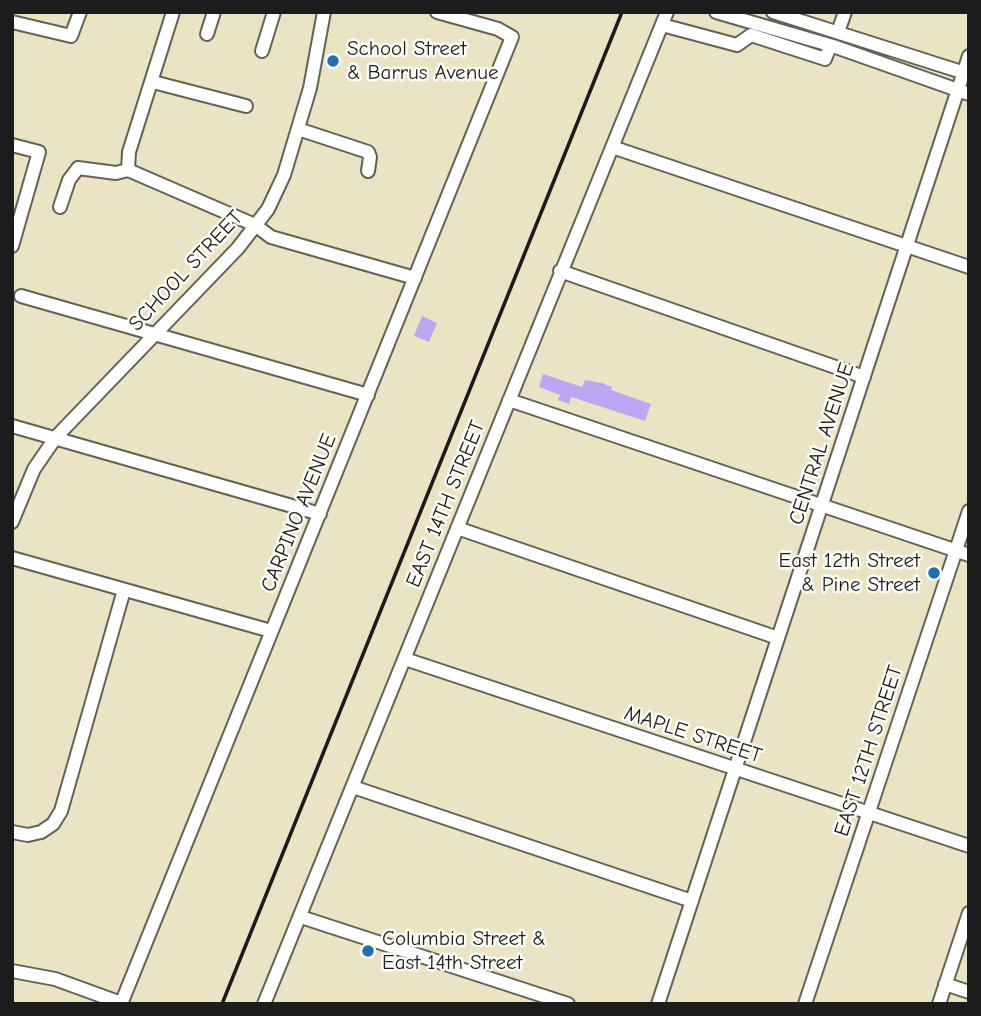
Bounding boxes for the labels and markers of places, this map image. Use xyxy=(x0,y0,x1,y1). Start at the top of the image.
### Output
place label: School Street & Barrus Avenue xyxy=(347,36,498,86)
marker: School Street & Barrus Avenue xyxy=(325,53,341,69)
place label: East 12th Street & Pine Street xyxy=(779,548,920,598)
marker: East 12th Street & Pine Street xyxy=(926,565,942,581)
place label: Columbia Street & East 14th Street xyxy=(382,926,546,976)
marker: Columbia Street & East 14th Street xyxy=(360,943,376,959)

